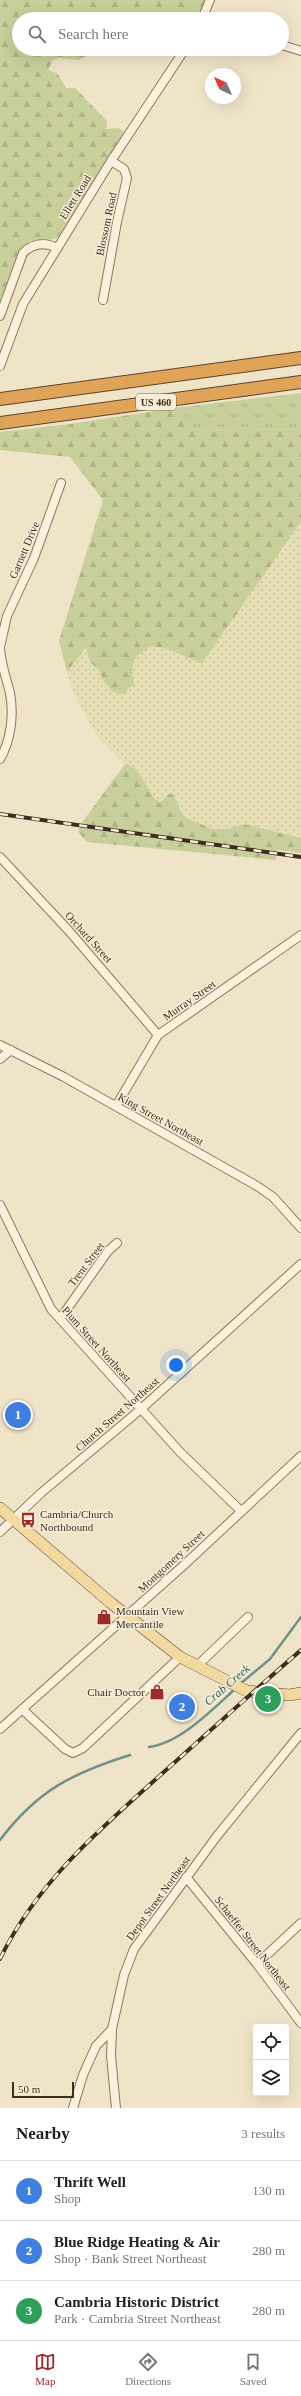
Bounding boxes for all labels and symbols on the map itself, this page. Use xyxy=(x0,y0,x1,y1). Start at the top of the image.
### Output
north arrow xyxy=(205,68,241,104)
street label: Ellett Road xyxy=(57,172,94,221)
street label: Blossom Road xyxy=(93,191,119,257)
road number: US 460 xyxy=(136,394,176,410)
street label: Garnett Drive xyxy=(7,520,41,580)
street label: Orchard Street xyxy=(63,909,115,965)
street label: Murray Street xyxy=(160,977,218,1023)
street label: King Street Northeast xyxy=(116,1090,206,1148)
street label: Trent Street xyxy=(66,1240,106,1288)
street label: Plum Street Northeast xyxy=(60,1304,134,1384)
your location xyxy=(166,1355,186,1375)
street label: Church Street Northeast xyxy=(73,1375,161,1453)
pin: 1 xyxy=(5,1400,31,1430)
place label: Cambria/Church Northbound xyxy=(40,1508,114,1533)
bus stop icon: Cambria/Church Northbound xyxy=(19,1511,37,1529)
street label: Montgomery Street xyxy=(136,1527,206,1595)
place label: Mountain View Mercantile xyxy=(116,1605,185,1630)
shop icon: Mountain View Mercantile xyxy=(95,1608,113,1626)
water label: Crab Creek xyxy=(201,1661,253,1709)
shop icon: Chair Doctor xyxy=(148,1683,166,1701)
pin: 3 xyxy=(255,1684,281,1714)
place label: Chair Doctor xyxy=(87,1686,145,1698)
pin: 2 xyxy=(169,1692,195,1722)
street label: Depot Street Northeast xyxy=(124,1854,192,1942)
street label: Schaeffer Street Northeast xyxy=(213,1894,293,1992)
scale bar xyxy=(12,2080,74,2099)

